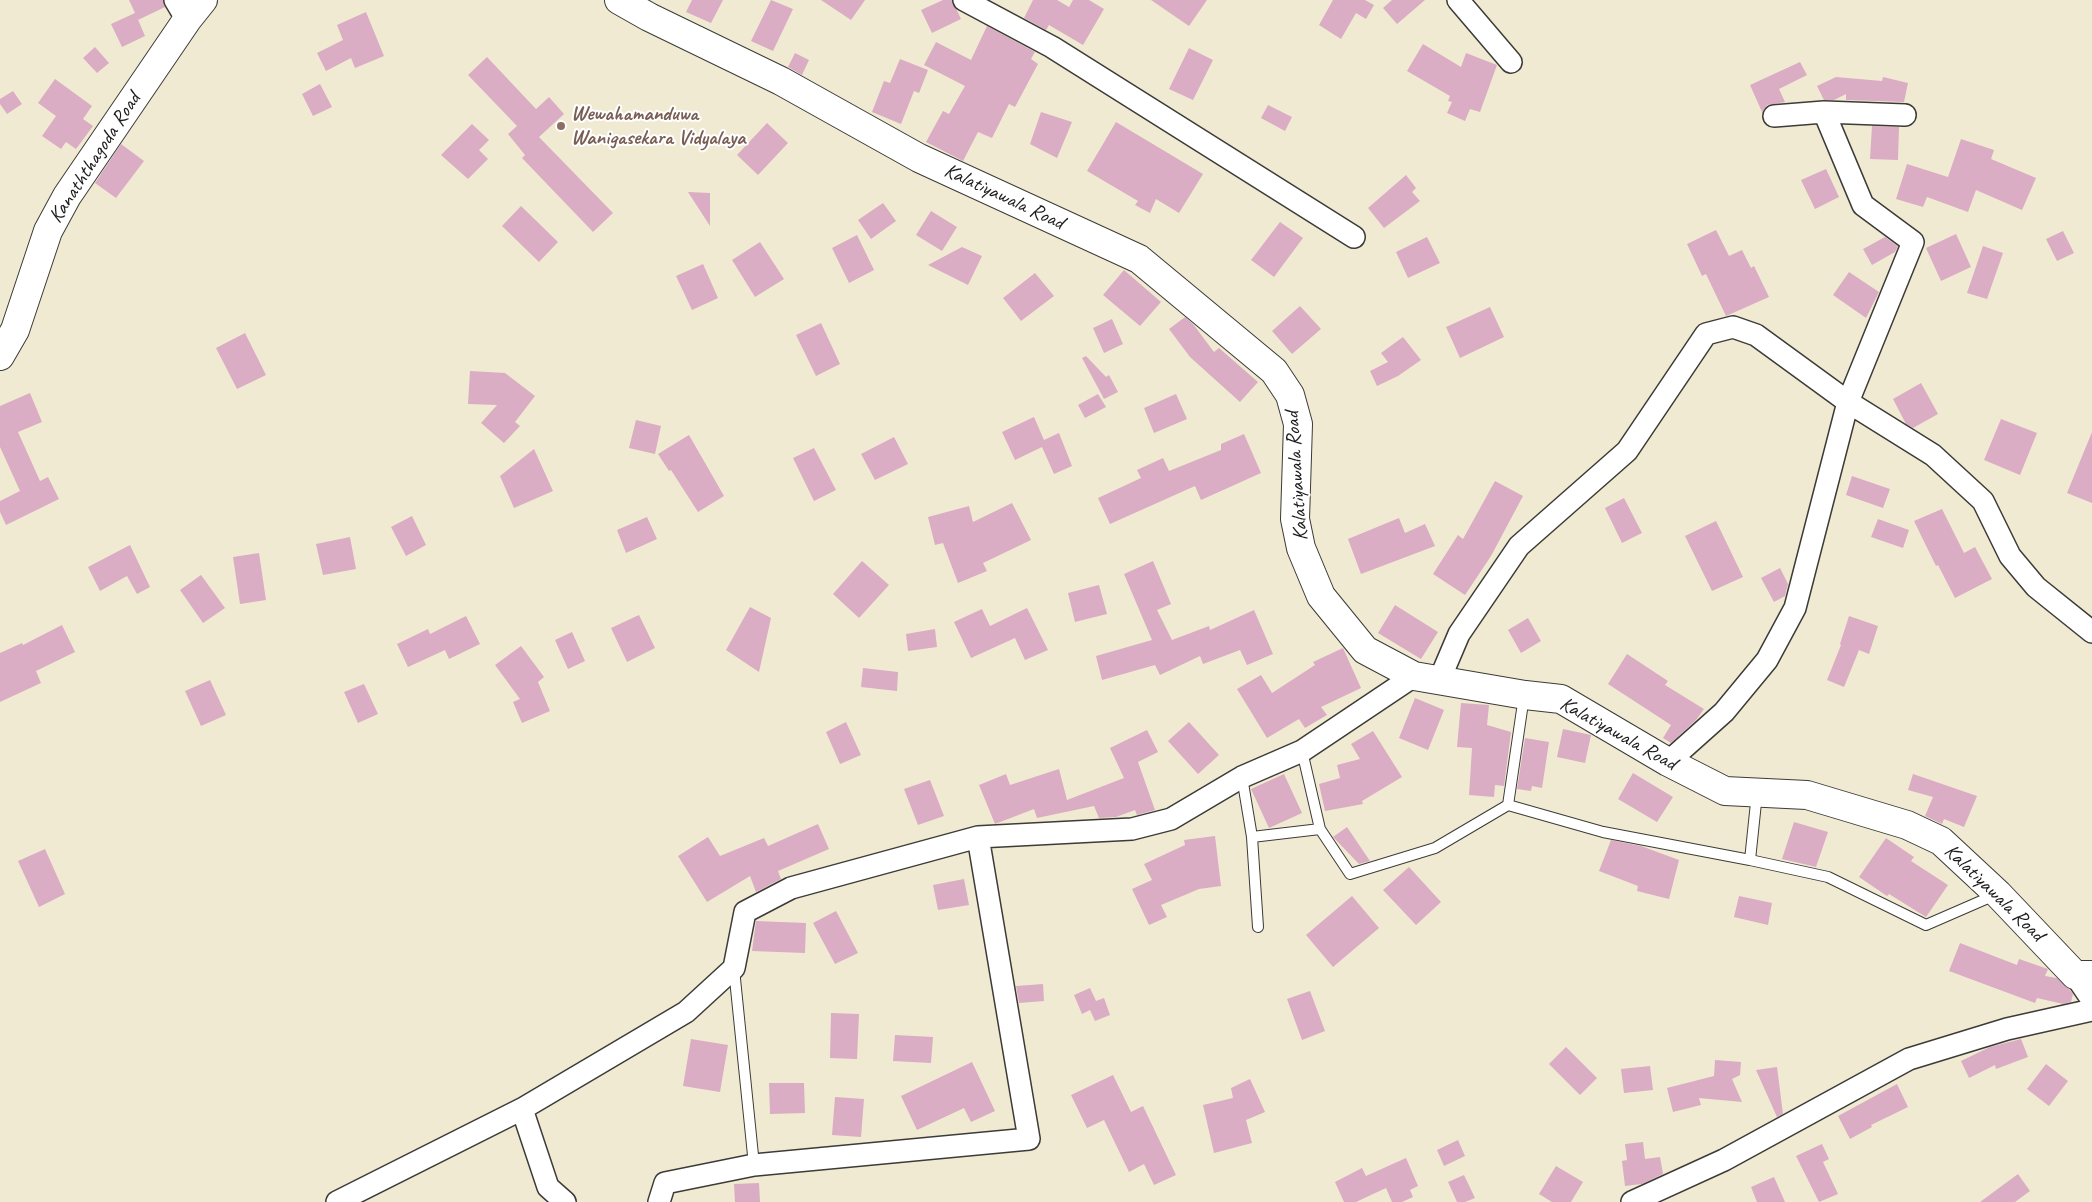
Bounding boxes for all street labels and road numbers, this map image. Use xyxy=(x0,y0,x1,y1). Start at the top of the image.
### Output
street label: Kanaththagoda Road xyxy=(44,88,146,228)
street label: Kalatiyawala Road xyxy=(940,158,1068,236)
street label: Kalatiyawala Road xyxy=(1280,411,1314,541)
street label: Kalatiyawala Road xyxy=(1555,692,1681,776)
street label: Kalatiyawala Road xyxy=(1939,839,2049,947)

